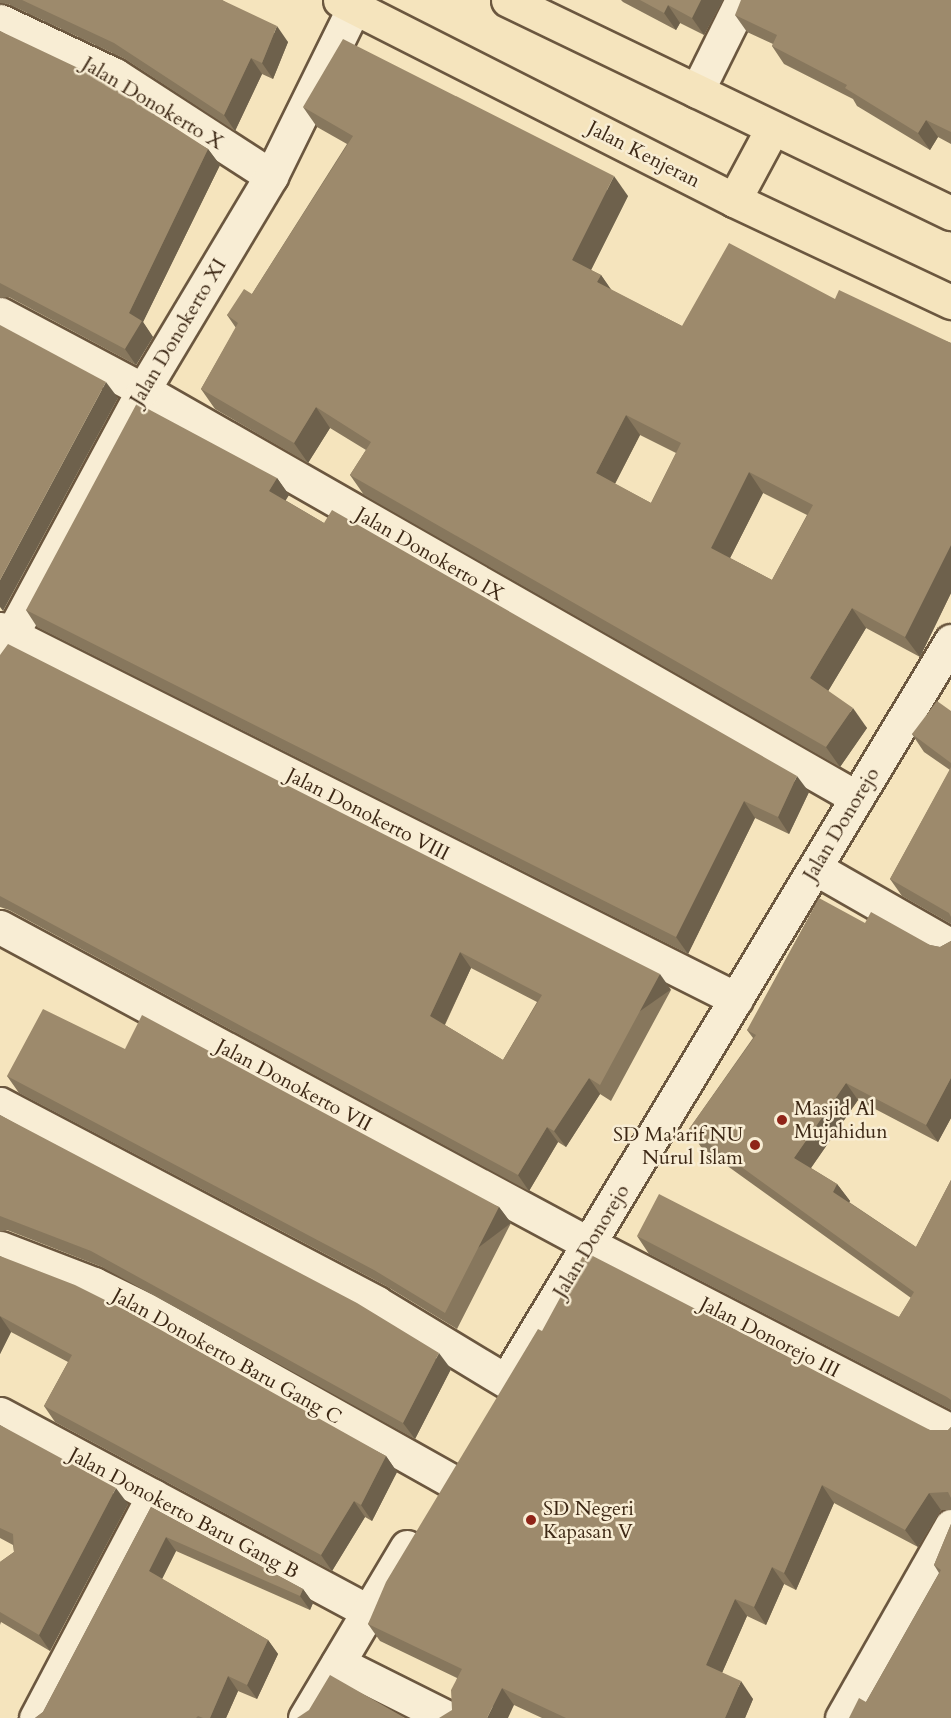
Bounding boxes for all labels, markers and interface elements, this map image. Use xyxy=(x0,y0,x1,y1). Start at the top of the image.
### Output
street label: Jalan Donokerto X xyxy=(78,51,228,155)
street label: Jalan Kenjeran xyxy=(584,115,704,193)
street label: Jalan Donokerto XI xyxy=(125,254,231,410)
street label: Jalan Donokerto IX xyxy=(352,502,508,606)
street label: Jalan Donokerto VIII xyxy=(282,762,454,866)
street label: Jalan Donorejo xyxy=(798,763,884,885)
street label: Jalan Donokerto VII xyxy=(212,1034,376,1136)
place label: Masjid Al Mujahidun xyxy=(794,1096,888,1143)
marker: Masjid Al Mujahidun xyxy=(775,1113,789,1127)
place label: SD Ma'arif NU Nurul Islam xyxy=(613,1122,743,1169)
marker: SD Ma'arif NU Nurul Islam xyxy=(748,1138,762,1152)
street label: Jalan Donorejo xyxy=(548,1180,634,1302)
street label: Jalan Donokerto Baru Gang C xyxy=(108,1283,346,1429)
street label: Jalan Donorejo III xyxy=(696,1291,844,1383)
street label: Jalan Donokerto Baru Gang B xyxy=(65,1442,303,1584)
place label: SD Negeri Kapasan V xyxy=(543,1496,634,1543)
marker: SD Negeri Kapasan V xyxy=(524,1513,538,1527)

